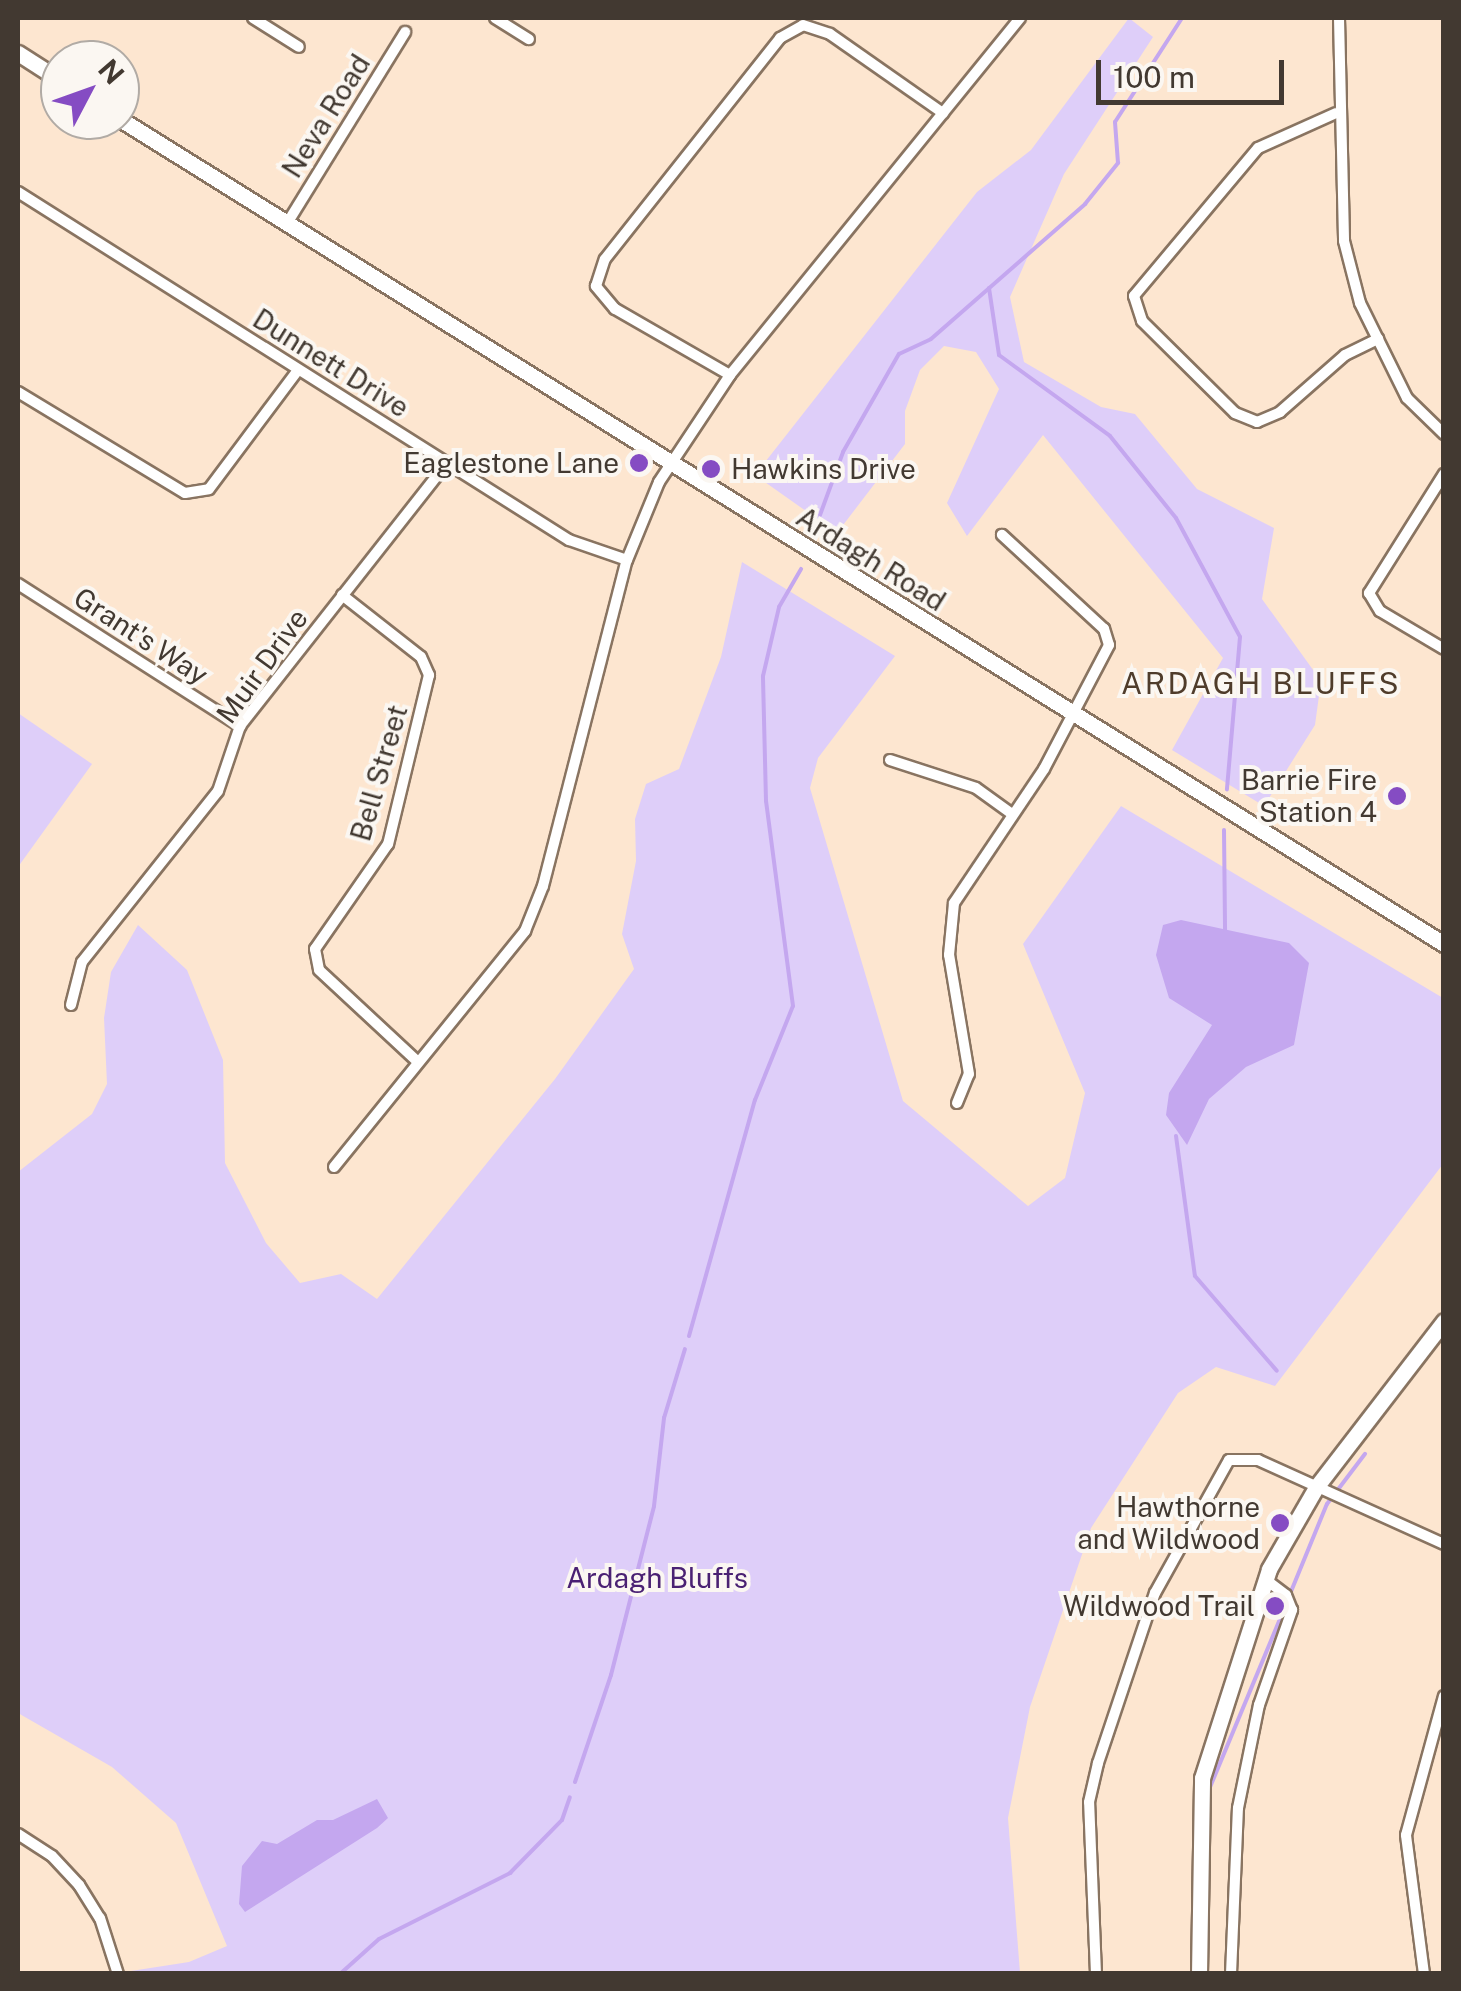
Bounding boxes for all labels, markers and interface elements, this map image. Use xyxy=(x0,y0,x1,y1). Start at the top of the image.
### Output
north arrow xyxy=(40,40,140,140)
scale bar xyxy=(1101,40,1288,102)
street label: Neva Road xyxy=(275,48,377,184)
text: N xyxy=(92,52,131,90)
text: 100 m xyxy=(1113,59,1195,95)
street label: Dunnett Drive xyxy=(247,302,415,424)
place label: Eaglestone Lane xyxy=(403,446,619,480)
marker: Eaglestone Lane xyxy=(628,452,650,474)
place label: Hawkins Drive xyxy=(731,452,916,486)
marker: Hawkins Drive xyxy=(700,458,722,480)
street label: Ardagh Road xyxy=(790,500,952,618)
street label: Grant's Way xyxy=(67,580,215,692)
street label: Muir Drive xyxy=(209,602,315,730)
district label: ARDAGH BLUFFS xyxy=(1121,665,1401,701)
street label: Bell Street xyxy=(344,701,414,845)
place label: Barrie Fire Station 4 xyxy=(1241,763,1377,829)
marker: Barrie Fire Station 4 xyxy=(1386,785,1408,807)
place label: Hawthorne and Wildwood xyxy=(1077,1490,1260,1556)
marker: Hawthorne and Wildwood xyxy=(1269,1512,1291,1534)
park label: Ardagh Bluffs xyxy=(566,1561,748,1595)
place label: Wildwood Trail xyxy=(1063,1589,1255,1623)
marker: Wildwood Trail xyxy=(1264,1595,1286,1617)

